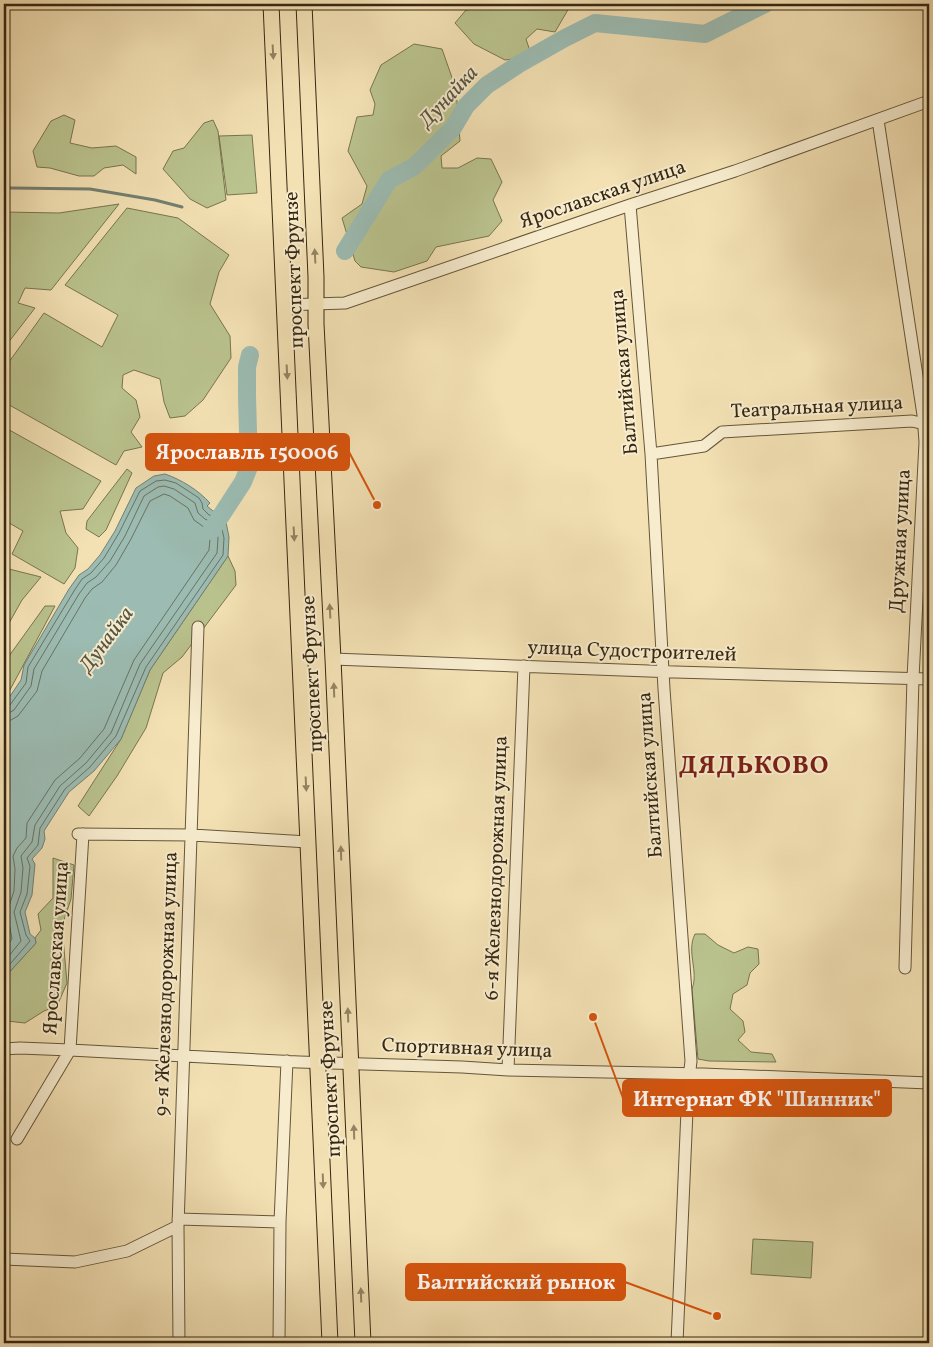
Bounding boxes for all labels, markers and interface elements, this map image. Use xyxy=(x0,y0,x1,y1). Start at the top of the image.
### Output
one-way arrow xyxy=(269,45,277,61)
water label: Дунайка xyxy=(411,59,485,136)
street label: Ярославская улица xyxy=(516,153,690,237)
street label: проспект Фрунзе xyxy=(278,191,312,349)
one-way arrow xyxy=(311,248,319,264)
street label: Балтийская улица xyxy=(604,288,646,456)
one-way arrow xyxy=(283,364,291,380)
street label: Театральная улица xyxy=(730,390,904,426)
callout: Ярославль 150006 xyxy=(146,434,349,470)
text: Ярославль 150006 xyxy=(156,439,338,468)
street label: Дружная улица xyxy=(883,468,919,614)
one-way arrow xyxy=(291,527,299,543)
street label: проспект Фрунзе xyxy=(295,595,331,753)
water label: Дунайка xyxy=(72,601,141,680)
one-way arrow xyxy=(326,602,334,618)
street label: улица Судостроителей xyxy=(527,634,737,670)
one-way arrow xyxy=(330,682,338,698)
street label: Балтийская улица xyxy=(631,691,671,859)
street label: 6-я Железнодорожная улица xyxy=(478,735,516,1001)
district label: ДЯДЬКОВО xyxy=(679,749,829,784)
one-way arrow xyxy=(302,776,310,792)
one-way arrow xyxy=(337,844,345,860)
street label: 9-я Железнодорожная улица xyxy=(148,851,186,1117)
street label: Ярославская улица xyxy=(37,860,77,1036)
street label: проспект Фрунзе xyxy=(313,1000,349,1158)
one-way arrow xyxy=(344,1007,352,1023)
street label: Спортивная улица xyxy=(381,1032,553,1066)
callout: Интернат ФК "Шинник" xyxy=(623,1080,891,1116)
text: Интернат ФК "Шинник" xyxy=(633,1086,881,1115)
one-way arrow xyxy=(350,1124,358,1140)
one-way arrow xyxy=(320,1173,328,1189)
callout: Балтийский рынок xyxy=(406,1264,625,1300)
text: Балтийский рынок xyxy=(417,1269,616,1298)
one-way arrow xyxy=(356,1286,364,1302)

